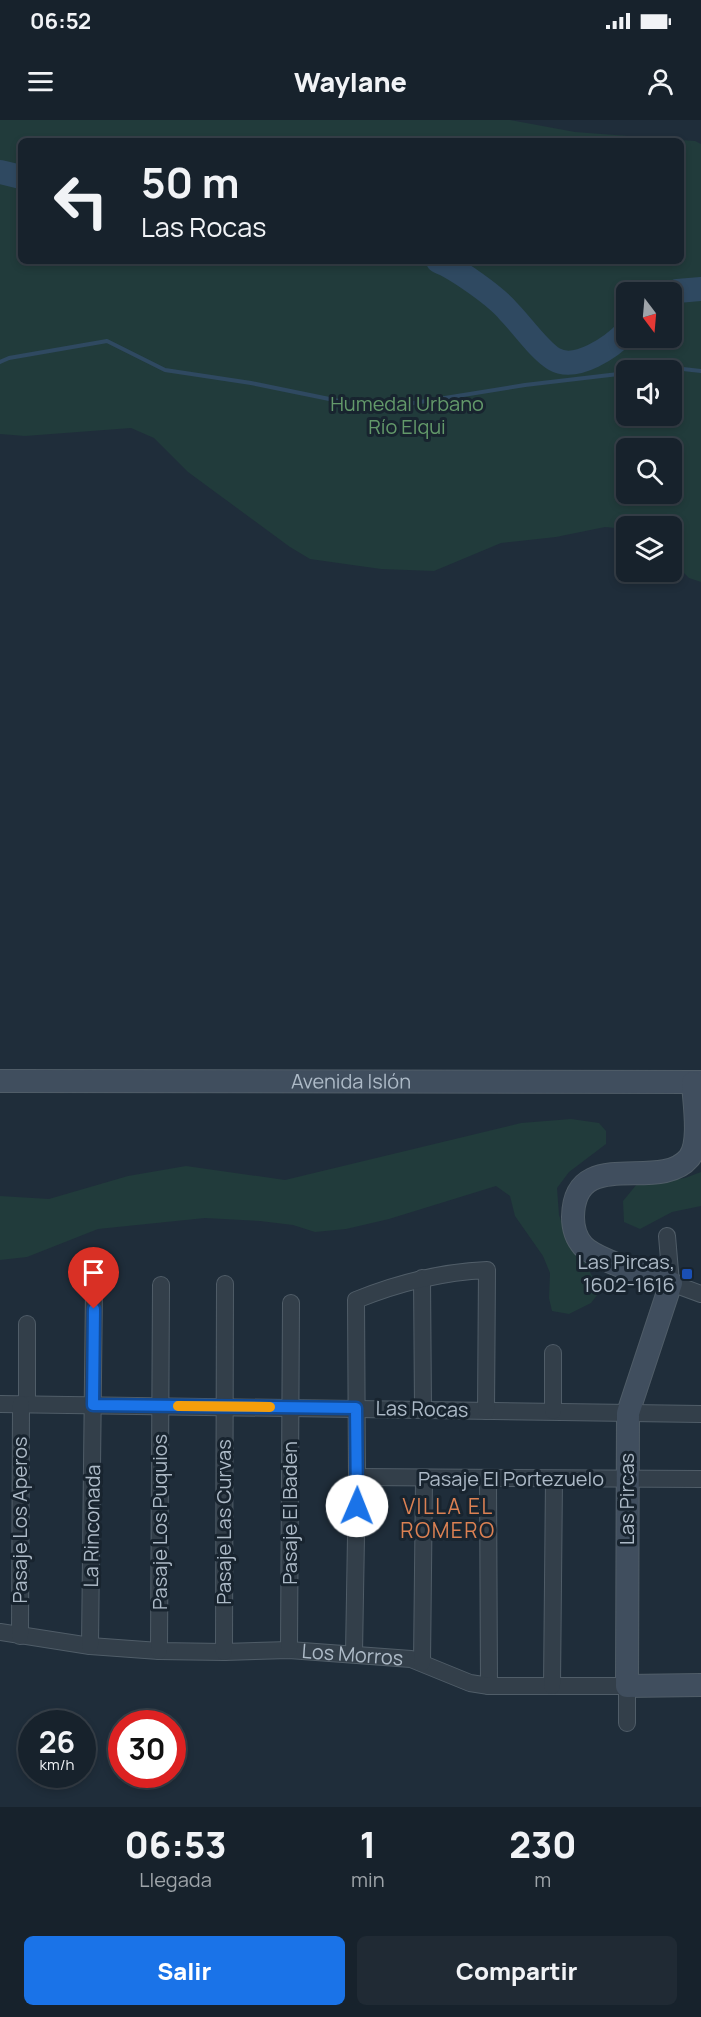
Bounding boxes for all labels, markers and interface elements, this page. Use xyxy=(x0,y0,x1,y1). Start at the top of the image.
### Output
text: 06:52 xyxy=(30,6,91,36)
text: Waylane xyxy=(294,63,407,100)
icon: menu xyxy=(24,65,57,98)
icon: person xyxy=(644,65,677,98)
text: 50 m xyxy=(141,153,239,211)
icon: left xyxy=(42,162,120,240)
text: Las Rocas xyxy=(141,208,266,245)
north arrow xyxy=(616,282,682,348)
map controls xyxy=(616,282,682,582)
button: sound xyxy=(616,360,682,426)
park label: Humedal Urbano Río Elqui xyxy=(330,390,484,440)
button: search xyxy=(616,438,682,504)
button: layers xyxy=(616,516,682,582)
street label: Avenida Islón xyxy=(291,1067,411,1095)
pin xyxy=(68,1247,119,1309)
place label: Las Pircas, 1602-1616 xyxy=(577,1248,675,1298)
icon: arrive xyxy=(77,1256,110,1289)
marker: Las Pircas, 1602-1616 xyxy=(680,1267,694,1281)
street label: Las Rocas xyxy=(375,1394,469,1423)
street label: Pasaje Los Puquios xyxy=(146,1434,173,1610)
street label: Pasaje Los Aperos xyxy=(6,1437,33,1603)
street label: Pasaje Las Curvas xyxy=(210,1439,237,1605)
street label: Pasaje El Baden xyxy=(276,1441,303,1585)
street label: Las Pircas xyxy=(613,1453,640,1545)
street label: La Rinconada xyxy=(77,1464,106,1588)
street label: Pasaje El Portezuelo xyxy=(418,1465,604,1492)
position arrow xyxy=(325,1474,389,1538)
district label: VILLA EL ROMERO xyxy=(400,1492,496,1544)
street label: Los Morros xyxy=(301,1637,404,1671)
speed limit sign: 30 xyxy=(108,1710,186,1788)
text: 26 xyxy=(39,1721,75,1762)
text: km/h xyxy=(40,1754,74,1775)
text: 06:53 xyxy=(125,1820,227,1869)
text: 1 xyxy=(360,1820,376,1869)
text: 230 xyxy=(509,1820,576,1869)
text: Llegada xyxy=(139,1866,212,1893)
text: min xyxy=(351,1866,385,1893)
text: m xyxy=(534,1866,551,1893)
button: Salir xyxy=(24,1936,345,2005)
button: Compartir xyxy=(357,1936,677,2005)

